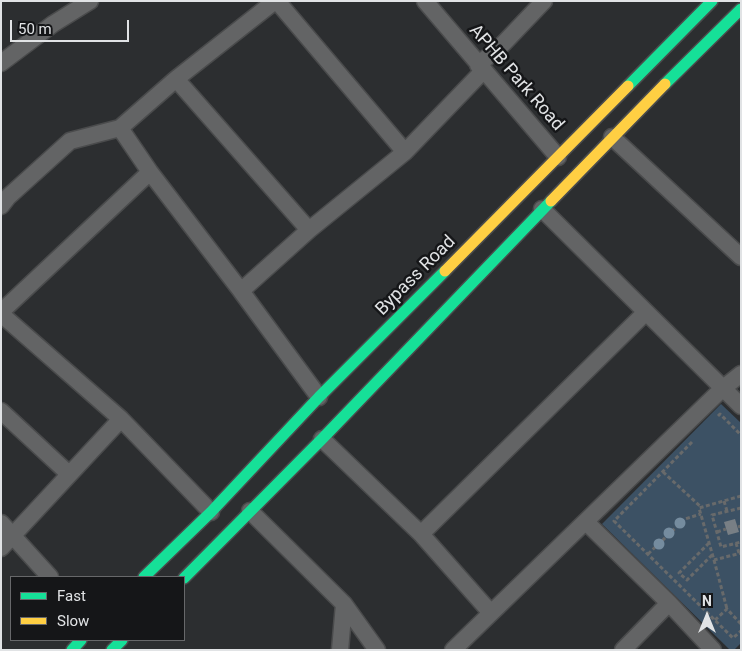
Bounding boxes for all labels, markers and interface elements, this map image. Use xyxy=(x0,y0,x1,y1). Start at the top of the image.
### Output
scale bar xyxy=(12,10,131,42)
text: 50 m xyxy=(18,20,52,38)
street label: APHB Park Road xyxy=(464,20,568,136)
street label: Bypass Road xyxy=(372,232,460,320)
legend xyxy=(10,576,185,641)
text: Fast xyxy=(57,587,86,605)
north arrow xyxy=(682,591,732,641)
text: N xyxy=(702,593,712,609)
text: Slow xyxy=(57,612,89,630)

